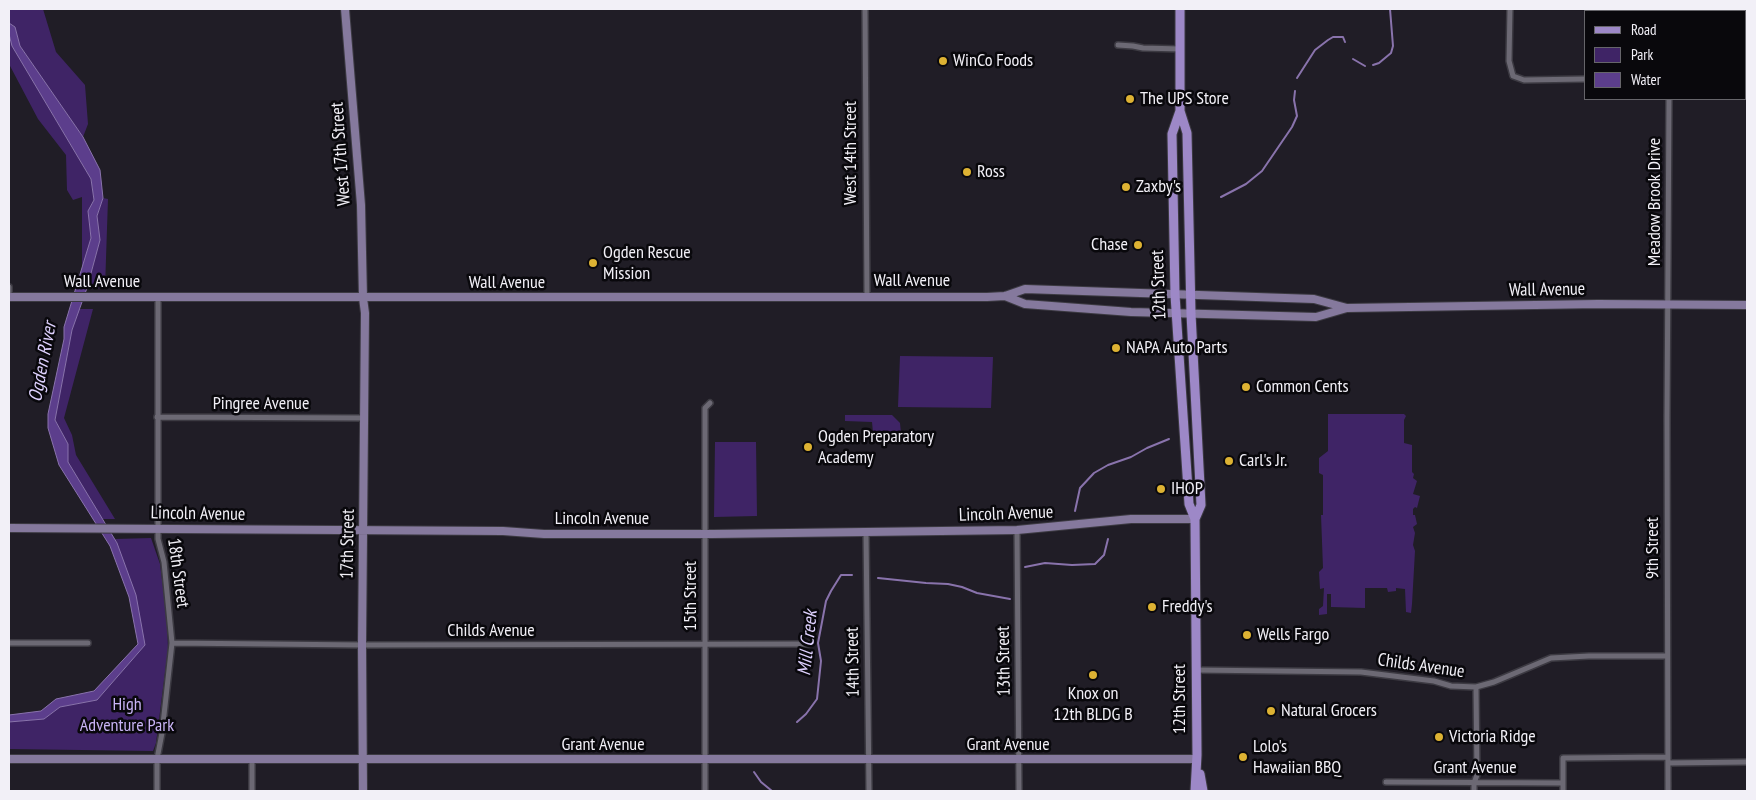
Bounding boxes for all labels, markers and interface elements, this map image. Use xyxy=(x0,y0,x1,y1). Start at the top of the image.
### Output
legend xyxy=(1584,10,1746,100)
text: Road xyxy=(1631,20,1657,39)
text: Park xyxy=(1631,45,1653,64)
place label: WinCo Foods xyxy=(953,50,1033,72)
marker: WinCo Foods xyxy=(937,55,949,67)
text: Water xyxy=(1631,70,1661,89)
place label: The UPS Store xyxy=(1140,88,1229,110)
marker: The UPS Store xyxy=(1124,93,1136,105)
street label: West 14th Street xyxy=(840,101,862,205)
street label: West 17th Street xyxy=(327,102,355,206)
street label: Meadow Brook Drive xyxy=(1644,138,1666,266)
place label: Ross xyxy=(977,161,1005,183)
marker: Ross xyxy=(961,166,973,178)
place label: Zaxby's xyxy=(1136,176,1181,198)
marker: Zaxby's xyxy=(1120,181,1132,193)
place label: Chase xyxy=(1091,234,1128,256)
marker: Chase xyxy=(1132,239,1144,251)
place label: Ogden Rescue Mission xyxy=(603,242,691,284)
street label: 12th Street xyxy=(1147,250,1171,320)
marker: Ogden Rescue Mission xyxy=(587,257,599,269)
street label: Wall Avenue xyxy=(874,270,950,292)
street label: Wall Avenue xyxy=(64,271,140,293)
street label: Wall Avenue xyxy=(469,272,545,294)
street label: Wall Avenue xyxy=(1509,279,1585,301)
water label: Ogden River xyxy=(24,320,62,404)
place label: NAPA Auto Parts xyxy=(1126,337,1228,359)
marker: NAPA Auto Parts xyxy=(1110,342,1122,354)
place label: Common Cents xyxy=(1256,376,1349,398)
marker: Common Cents xyxy=(1240,381,1252,393)
street label: Pingree Avenue xyxy=(213,393,309,415)
place label: Ogden Preparatory Academy xyxy=(818,426,934,468)
marker: Ogden Preparatory Academy xyxy=(802,441,814,453)
place label: Carl's Jr. xyxy=(1239,450,1287,472)
marker: Carl's Jr. xyxy=(1223,455,1235,467)
place label: IHOP xyxy=(1171,478,1203,500)
marker: IHOP xyxy=(1155,483,1167,495)
street label: Lincoln Avenue xyxy=(151,502,245,526)
street label: Lincoln Avenue xyxy=(958,502,1054,526)
street label: Lincoln Avenue xyxy=(555,508,649,530)
street label: 17th Street xyxy=(337,509,359,579)
street label: 9th Street xyxy=(1642,517,1664,579)
street label: 18th Street xyxy=(162,537,194,609)
street label: 15th Street xyxy=(680,561,702,631)
place label: Freddy's xyxy=(1162,596,1213,618)
marker: Freddy's xyxy=(1146,601,1158,613)
water label: Mill Creek xyxy=(793,609,823,677)
street label: Childs Avenue xyxy=(447,620,535,642)
place label: Wells Fargo xyxy=(1257,624,1329,646)
street label: 13th Street xyxy=(993,626,1015,696)
street label: 14th Street xyxy=(842,627,864,697)
marker: Wells Fargo xyxy=(1241,629,1253,641)
street label: Childs Avenue xyxy=(1376,649,1466,683)
street label: 12th Street xyxy=(1169,664,1191,734)
marker: Knox on 12th BLDG B xyxy=(1087,669,1099,681)
place label: Knox on 12th BLDG B xyxy=(1053,683,1133,726)
park label: High Adventure Park xyxy=(80,694,174,736)
place label: Natural Grocers xyxy=(1281,700,1377,722)
marker: Natural Grocers xyxy=(1265,705,1277,717)
place label: Victoria Ridge xyxy=(1449,726,1536,748)
marker: Victoria Ridge xyxy=(1433,731,1445,743)
street label: Grant Avenue xyxy=(561,734,645,756)
street label: Grant Avenue xyxy=(966,734,1050,756)
place label: Lolo's Hawaiian BBQ xyxy=(1253,736,1341,779)
marker: Lolo's Hawaiian BBQ xyxy=(1237,751,1249,763)
street label: Grant Avenue xyxy=(1433,757,1517,779)

